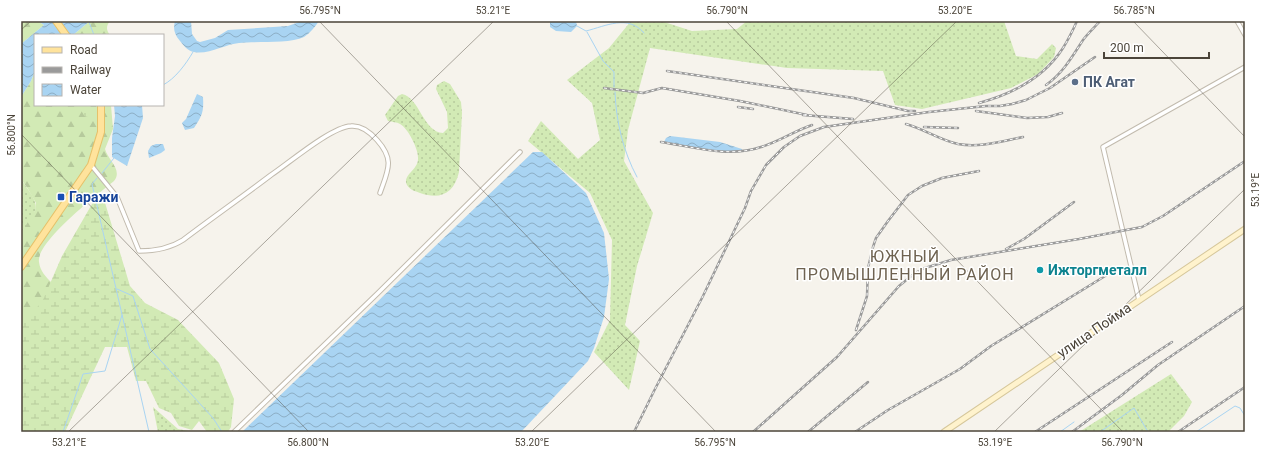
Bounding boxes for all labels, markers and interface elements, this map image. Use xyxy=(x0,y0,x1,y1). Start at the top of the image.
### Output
text: 56.795°N xyxy=(299,5,341,16)
text: 53.21°E xyxy=(476,5,511,16)
text: 56.790°N xyxy=(706,5,748,16)
text: 53.20°E xyxy=(938,5,973,16)
text: 56.785°N xyxy=(1113,5,1155,16)
legend xyxy=(34,34,164,106)
scale bar xyxy=(1104,34,1209,60)
text: 200 m xyxy=(1110,41,1144,55)
text: Road xyxy=(70,43,98,57)
text: Railway xyxy=(70,63,111,77)
place label: ПК Агат xyxy=(1083,74,1135,90)
marker: ПК Агат xyxy=(1070,77,1080,87)
text: Water xyxy=(70,83,101,97)
text: 56.800°N xyxy=(6,114,17,156)
text: 53.19°E xyxy=(1250,172,1261,207)
place label: Гаражи xyxy=(69,189,118,205)
marker: Гаражи xyxy=(56,192,66,202)
district label: ЮЖНЫЙ ПРОМЫШЛЕННЫЙ РАЙОН xyxy=(795,247,1015,284)
place label: Ижторгметалл xyxy=(1048,262,1147,278)
marker: Ижторгметалл xyxy=(1035,265,1045,275)
street label: улица Пойма xyxy=(1054,299,1134,361)
text: 53.21°E xyxy=(52,437,87,448)
text: 56.800°N xyxy=(287,437,329,448)
text: 53.20°E xyxy=(515,437,550,448)
text: 56.795°N xyxy=(694,437,736,448)
text: 53.19°E xyxy=(978,437,1013,448)
text: 56.790°N xyxy=(1101,437,1143,448)

